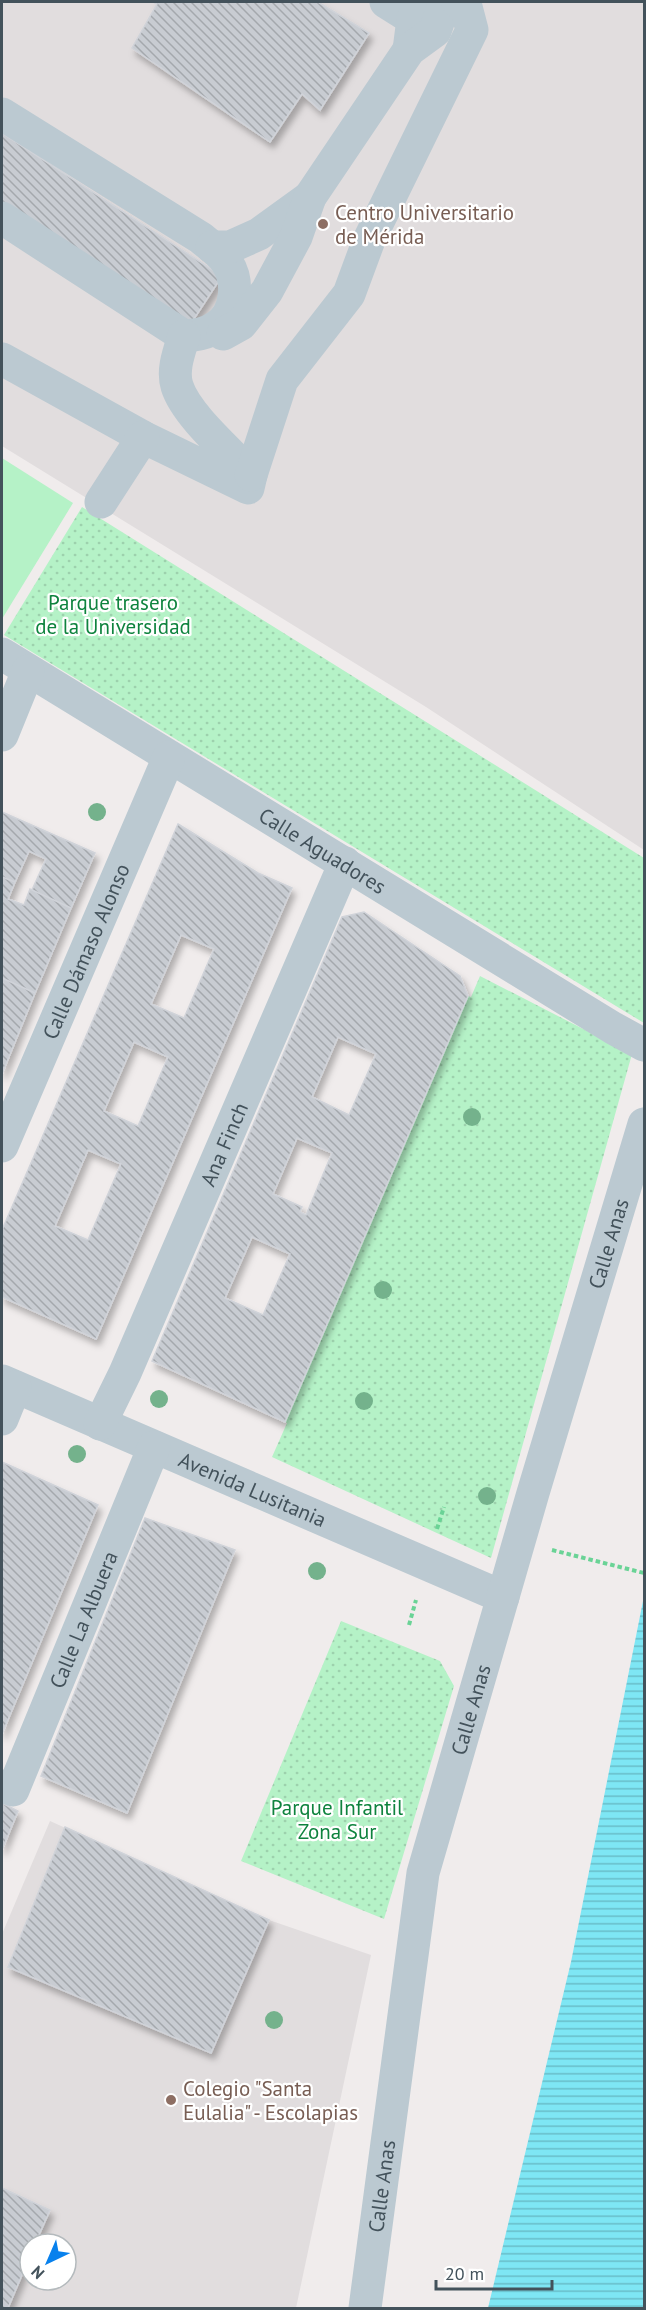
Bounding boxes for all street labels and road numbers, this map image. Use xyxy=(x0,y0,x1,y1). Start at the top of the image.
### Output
street label: Calle Aguadores xyxy=(254,801,391,899)
street label: Calle Dámaso Alonso xyxy=(36,859,135,1043)
street label: Ana Finch xyxy=(194,1098,254,1190)
street label: Calle Anas xyxy=(582,1195,634,1292)
street label: Avenida Lusitania xyxy=(175,1445,331,1533)
street label: Calle La Albuera xyxy=(43,1547,123,1692)
street label: Calle Anas xyxy=(444,1661,496,1758)
street label: Calle Anas xyxy=(362,2138,401,2234)

